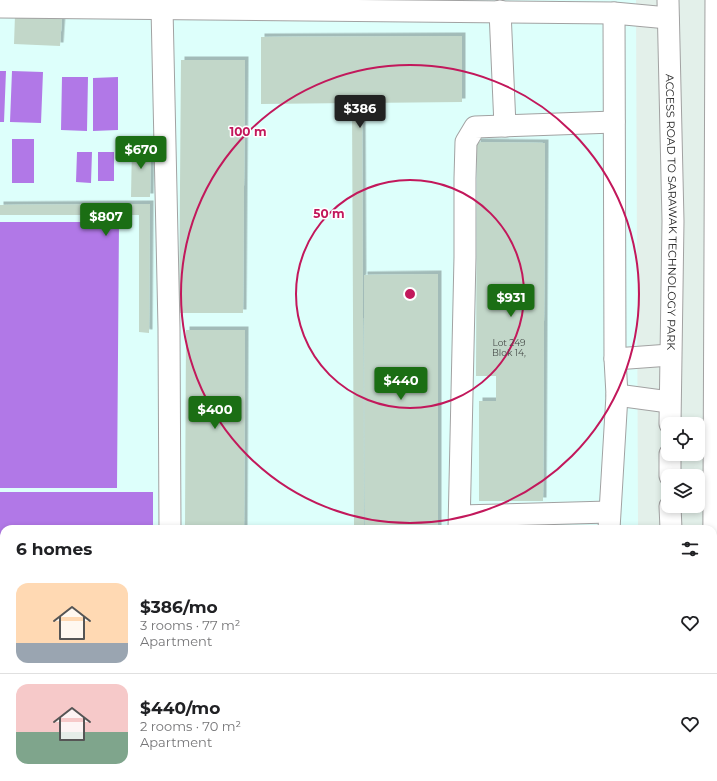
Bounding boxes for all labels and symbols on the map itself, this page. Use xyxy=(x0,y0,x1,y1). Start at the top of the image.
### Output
street label: ACCESS ROAD TO SARAWAK TECHNOLOGY PARK xyxy=(663,74,680,350)
pin: $386 xyxy=(336,95,384,129)
text: 100 m xyxy=(230,124,266,139)
pin: $670 xyxy=(117,136,165,170)
pin: $807 xyxy=(82,203,130,237)
text: 50 m xyxy=(313,206,345,221)
pin: $931 xyxy=(487,284,535,318)
centre of rings xyxy=(403,287,417,301)
house number: Lot 249 Blok 14, xyxy=(492,337,526,358)
pin: $440 xyxy=(377,367,425,401)
pin: $400 xyxy=(191,396,239,430)

